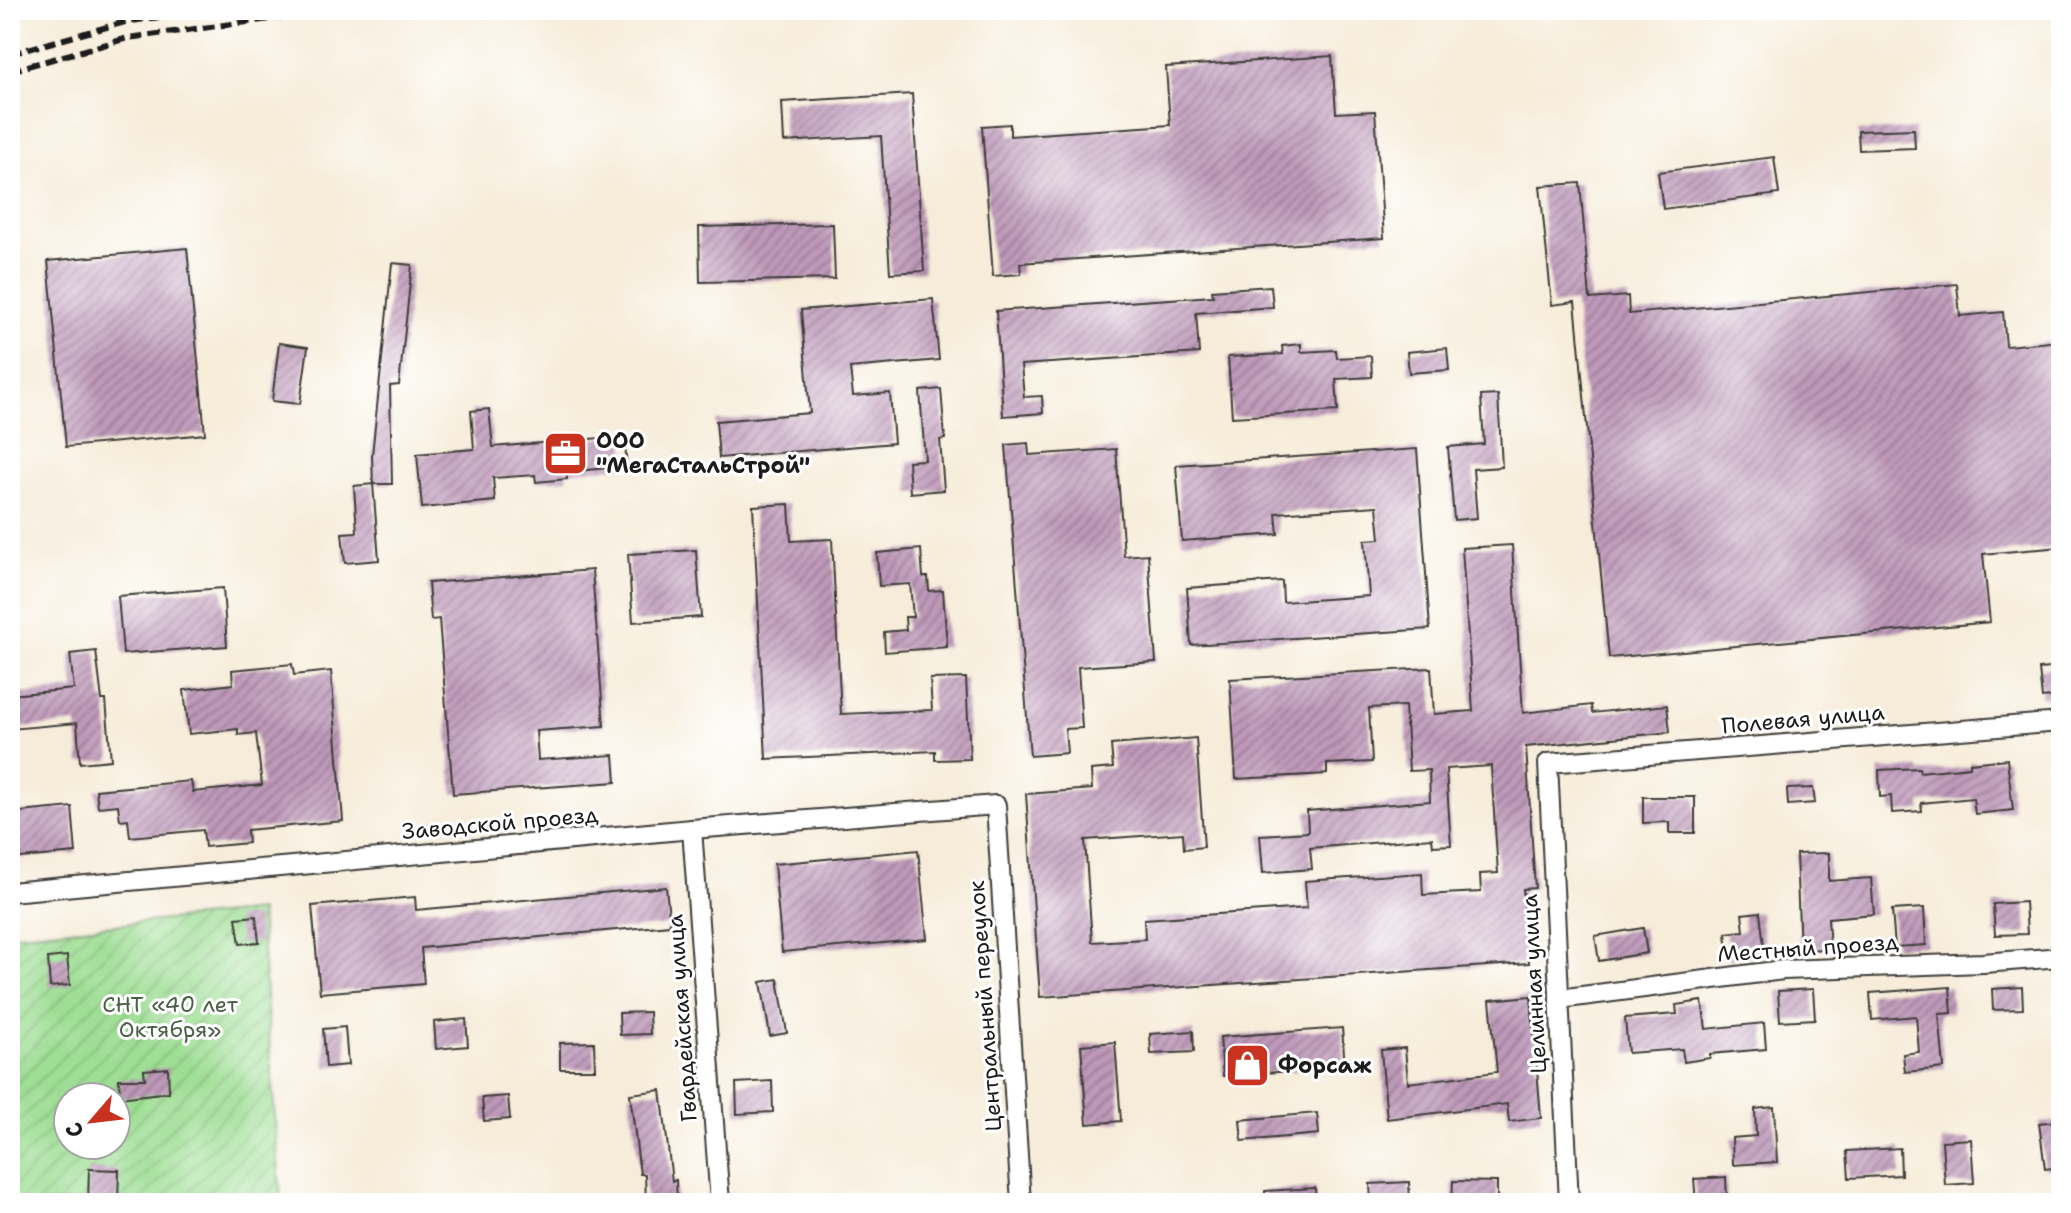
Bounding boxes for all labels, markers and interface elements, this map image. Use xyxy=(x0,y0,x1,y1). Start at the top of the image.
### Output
place label: ООО "МегаСтальСтрой" xyxy=(596,426,810,480)
office icon: ООО "МегаСтальСтрой" xyxy=(541,429,589,477)
street label: Полевая улица xyxy=(1720,697,1886,741)
street label: Заводской проезд xyxy=(401,800,599,846)
street label: Центральный переулок xyxy=(962,879,1008,1132)
street label: Целинная улица xyxy=(1515,893,1553,1074)
street label: Гвардейская улица xyxy=(660,913,704,1123)
street label: Местный проезд xyxy=(1716,927,1900,969)
park label: СНТ «40 лет Октября» xyxy=(102,990,239,1044)
shop icon: Форсаж xyxy=(1223,1041,1271,1089)
place label: Форсаж xyxy=(1278,1051,1372,1080)
north arrow xyxy=(52,1081,132,1161)
text: С xyxy=(59,1117,91,1143)

